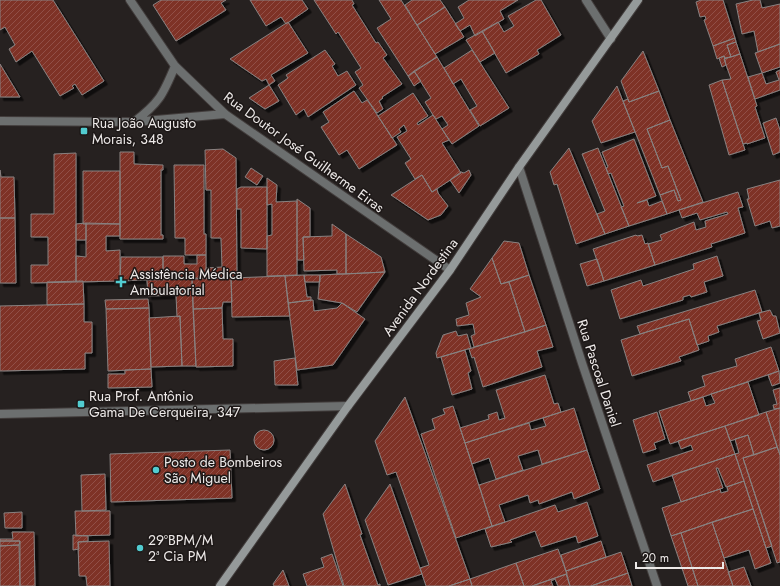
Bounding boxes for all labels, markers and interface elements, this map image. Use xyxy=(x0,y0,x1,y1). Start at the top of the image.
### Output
street label: Rua Doutor José Guilherme Eiras xyxy=(220,87,389,217)
place label: Rua João Augusto Morais, 348 xyxy=(92,113,196,149)
marker: Rua João Augusto Morais, 348 xyxy=(79,126,89,136)
street label: Avenida Nordestina xyxy=(378,234,462,340)
place label: Assistência Médica Ambulatorial xyxy=(130,264,243,300)
marker: Assistência Médica Ambulatorial xyxy=(115,276,127,288)
street label: Rua Pascoal Daniel xyxy=(572,317,626,429)
place label: Rua Prof. Antônio Gama De Cerqueira, 347 xyxy=(89,386,241,422)
marker: Rua Prof. Antônio Gama De Cerqueira, 347 xyxy=(76,399,86,409)
place label: Posto de Bombeiros São Miguel xyxy=(164,452,283,488)
marker: Posto de Bombeiros São Miguel xyxy=(151,465,161,475)
place label: 29ºBPM/M 2ª Cia PM xyxy=(148,530,213,566)
marker: 29ºBPM/M 2ª Cia PM xyxy=(135,543,145,553)
scale bar xyxy=(636,544,723,570)
text: 20 m xyxy=(642,549,669,567)

